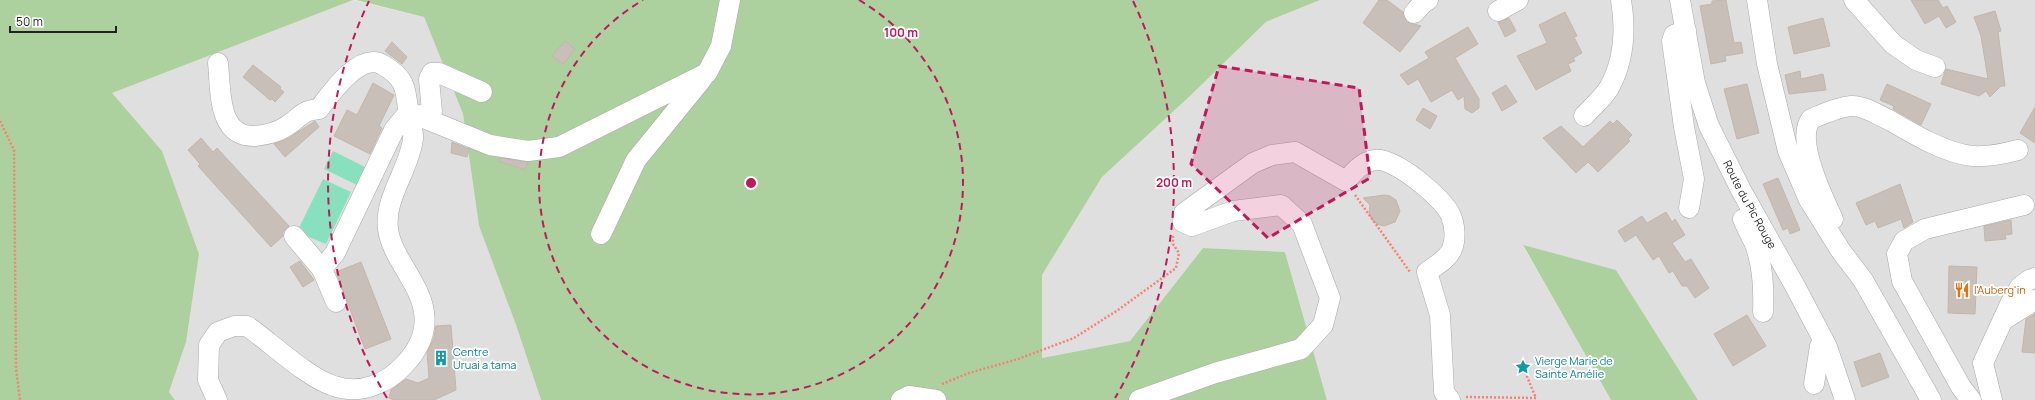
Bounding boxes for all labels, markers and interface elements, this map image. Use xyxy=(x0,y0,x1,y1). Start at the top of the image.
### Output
scale bar xyxy=(10,8,116,34)
text: 50 m xyxy=(16,13,43,30)
text: 100 m xyxy=(884,24,918,41)
street label: Route du Pic Rouge xyxy=(1720,157,1781,252)
text: 200 m xyxy=(1156,174,1192,191)
centre of rings xyxy=(744,176,758,190)
restaurant icon: l'Auberg'in xyxy=(1953,281,1971,299)
place label: l'Auberg'in xyxy=(1974,282,2026,297)
place label: Centre Uruai a tama xyxy=(453,344,516,372)
building icon: Centre Uruai a tama xyxy=(432,349,450,367)
place label: Vierge Marie de Sainte Amélie xyxy=(1535,353,1613,381)
place icon: Vierge Marie de Sainte Amélie xyxy=(1514,358,1532,376)

